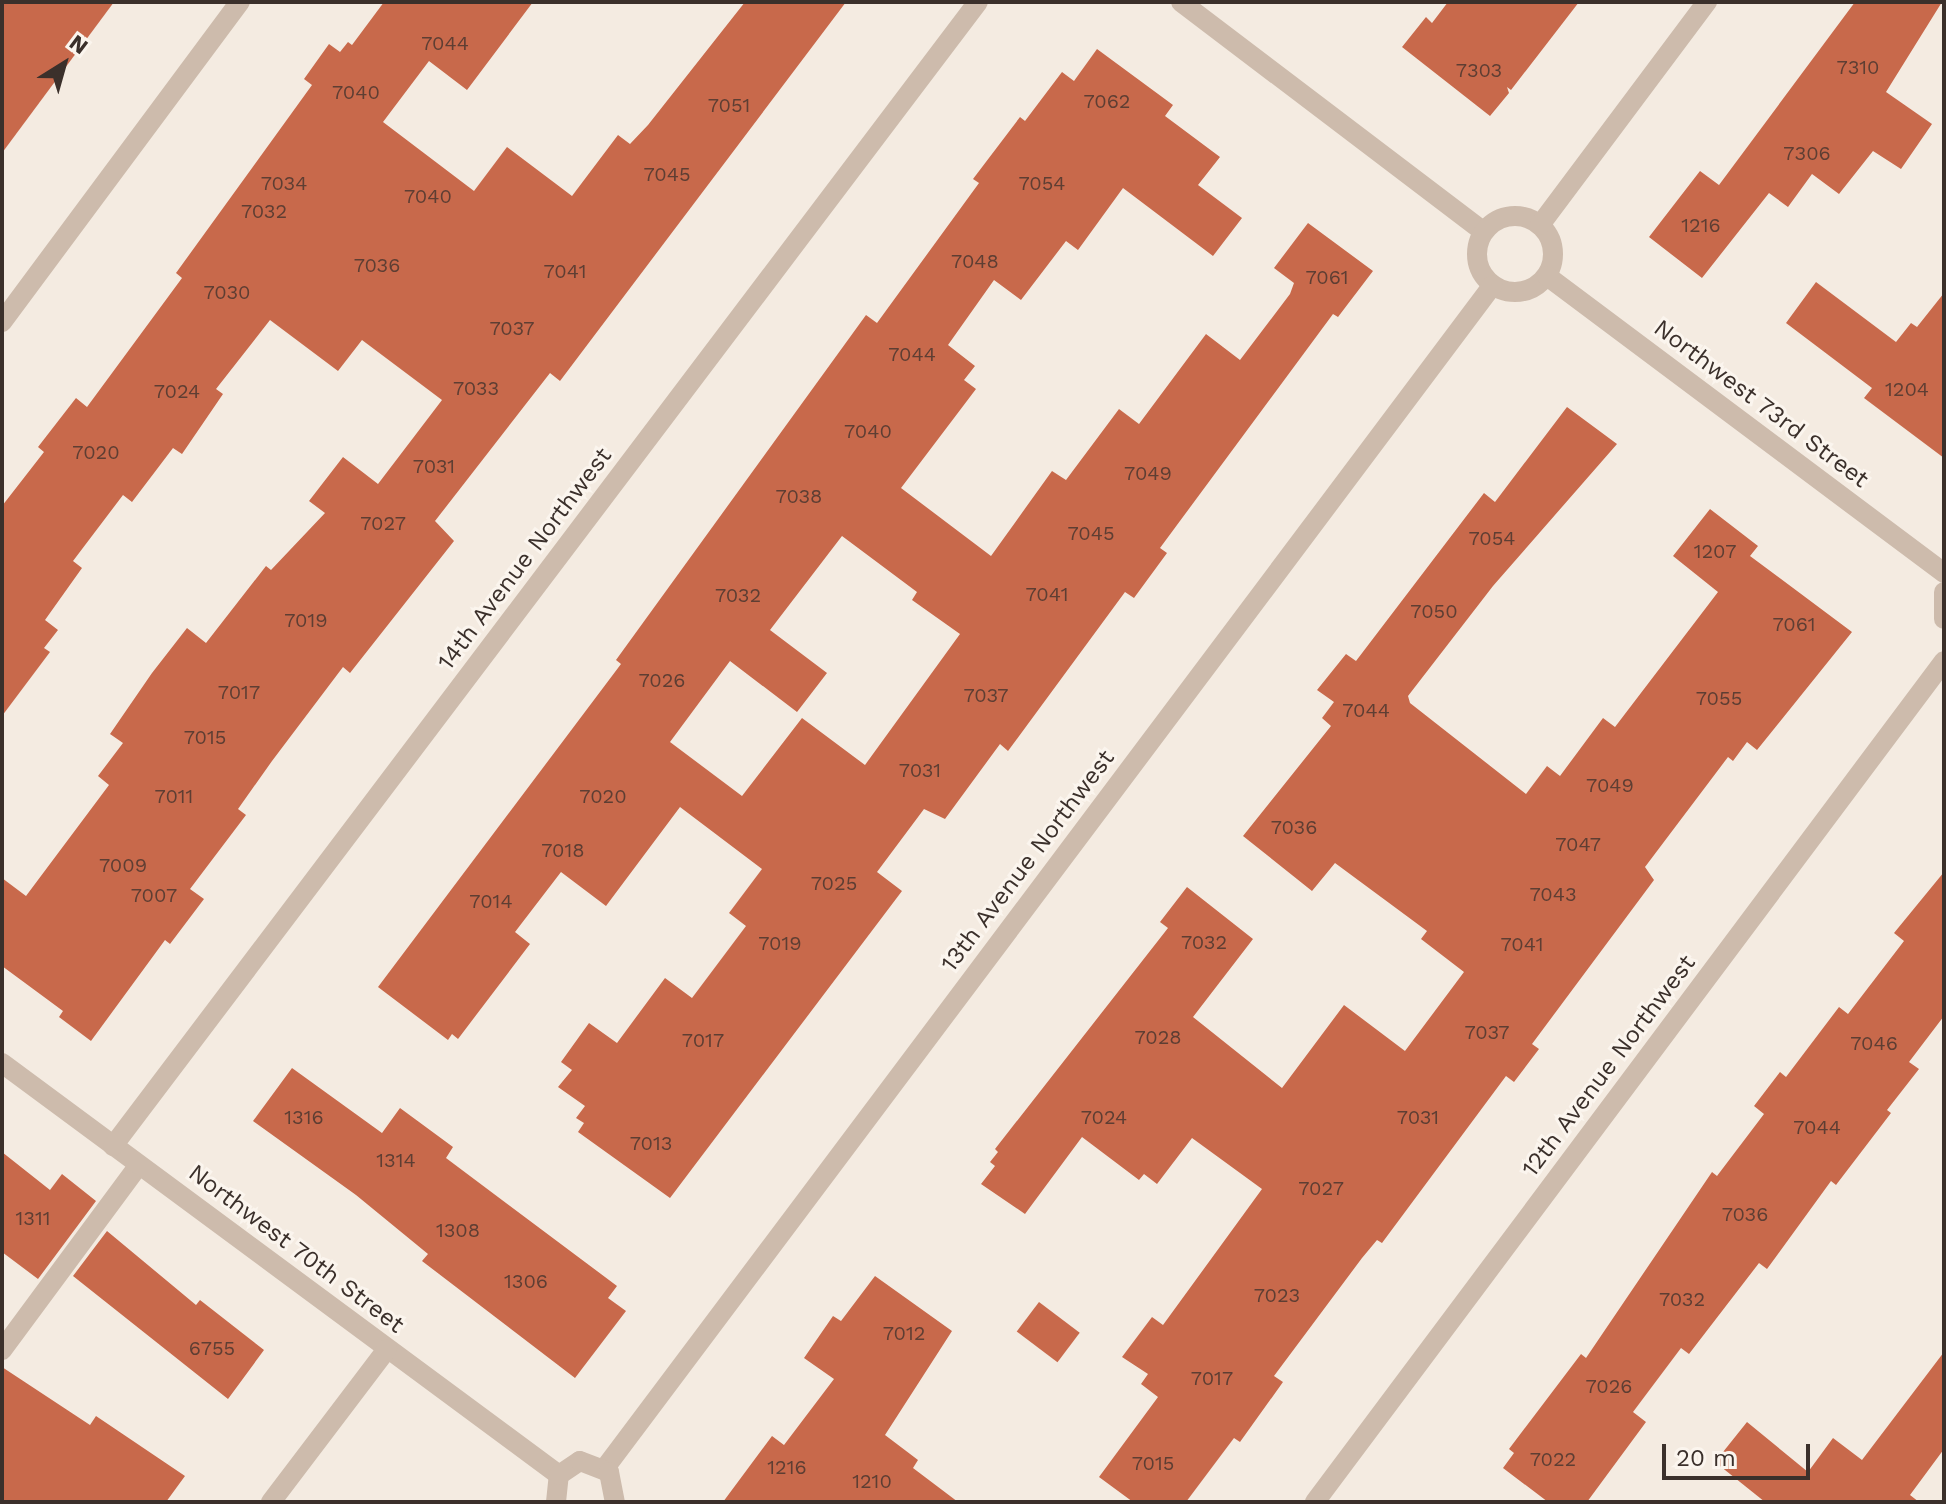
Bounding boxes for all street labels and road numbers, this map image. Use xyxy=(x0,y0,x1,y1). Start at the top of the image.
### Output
street label: Northwest 73rd Street xyxy=(1648,314,1874,494)
street label: 14th Avenue Northwest xyxy=(432,442,618,676)
street label: 13th Avenue Northwest xyxy=(935,744,1121,978)
street label: 12th Avenue Northwest xyxy=(1516,949,1702,1183)
street label: Northwest 70th Street xyxy=(182,1158,410,1340)

